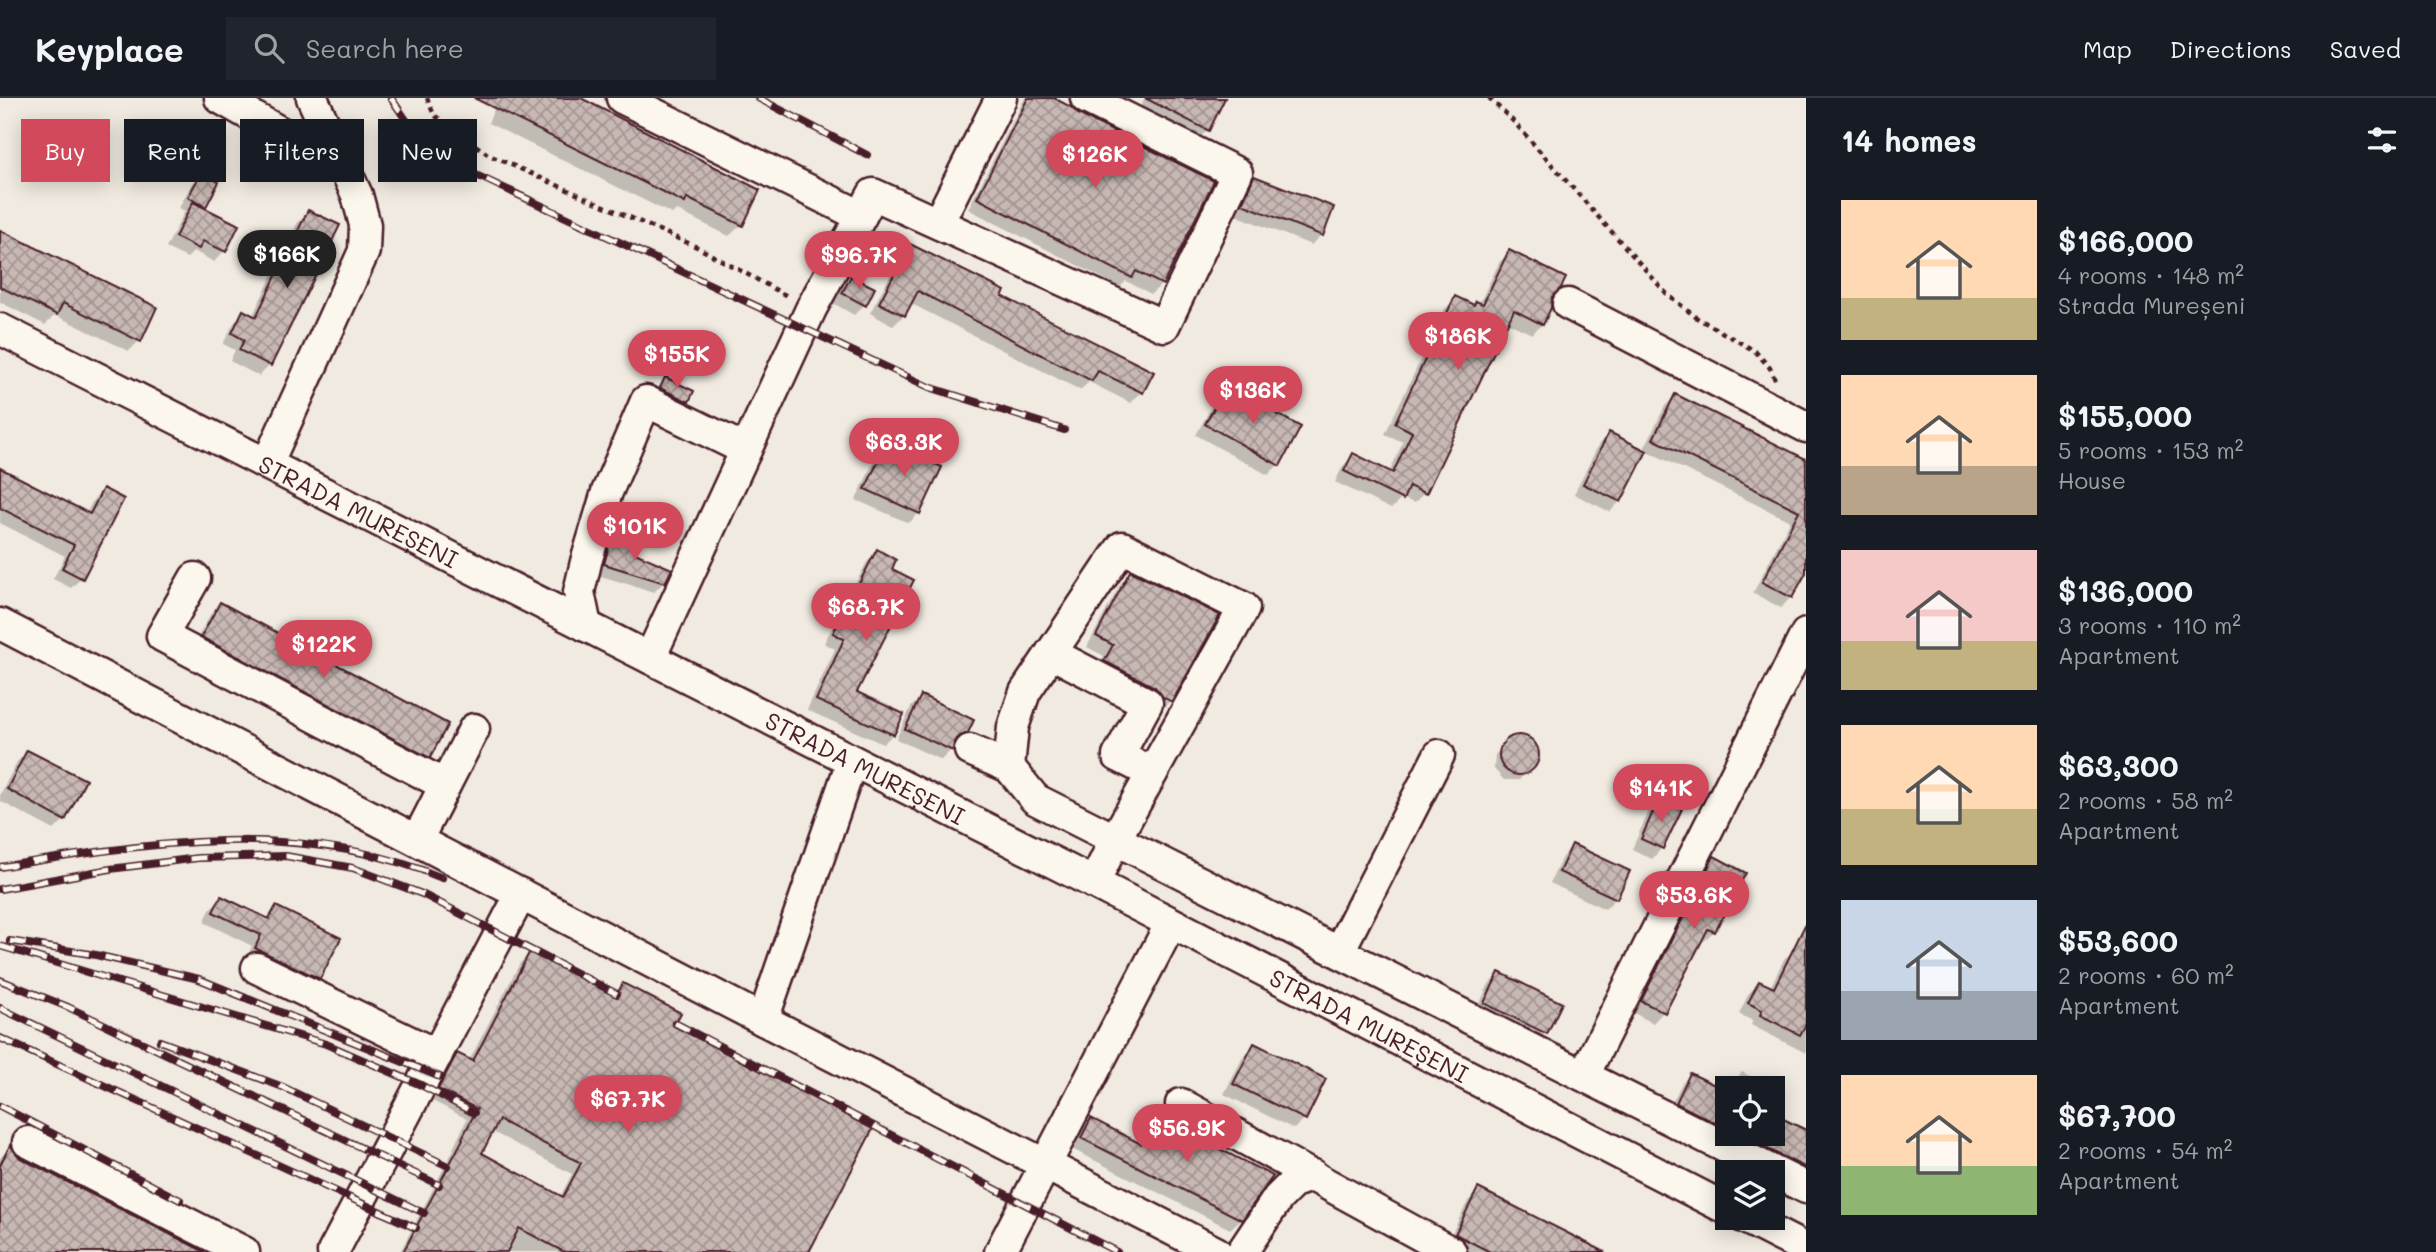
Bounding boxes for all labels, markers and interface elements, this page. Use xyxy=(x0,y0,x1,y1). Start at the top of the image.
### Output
search box xyxy=(226,17,716,80)
text: Keyplace xyxy=(35,27,184,70)
icon: search xyxy=(250,29,288,67)
text: Search here xyxy=(306,31,464,65)
text: Map xyxy=(2083,33,2132,64)
text: Directions xyxy=(2170,33,2292,64)
text: Saved xyxy=(2330,33,2401,64)
chip: Buy xyxy=(21,119,110,182)
chip: Rent xyxy=(124,119,226,182)
chip: Filters xyxy=(240,119,364,182)
chip: New xyxy=(378,119,477,182)
text: 14 homes xyxy=(1841,120,1977,160)
icon: filters xyxy=(2363,121,2401,159)
pin: $126K xyxy=(1046,130,1144,190)
text: $126K xyxy=(1062,138,1128,168)
text: $166,000 xyxy=(2058,220,2193,260)
icon: home xyxy=(1897,228,1981,312)
pin: $166K xyxy=(238,230,336,290)
pin: $96.7K xyxy=(802,232,916,291)
text: $166K xyxy=(253,238,321,268)
text: $96.7K xyxy=(821,239,897,269)
text: 4 rooms · 148 m² xyxy=(2058,260,2244,290)
text: Strada Mureșeni xyxy=(2058,290,2246,320)
pin: $186K xyxy=(1409,313,1507,372)
text: $186K xyxy=(1424,320,1492,350)
pin: $155K xyxy=(628,330,726,390)
text: $155K xyxy=(644,338,710,368)
pin: $136K xyxy=(1204,366,1302,426)
text: $136K xyxy=(1219,374,1287,404)
text: $155,000 xyxy=(2058,395,2192,435)
icon: home xyxy=(1897,403,1981,487)
pin: $63.3K xyxy=(847,418,961,478)
text: $63.3K xyxy=(865,426,943,456)
text: 5 rooms · 153 m² xyxy=(2058,435,2243,465)
street label: STRADA MUREȘENI xyxy=(254,447,464,574)
text: House xyxy=(2058,465,2126,495)
pin: $101K xyxy=(586,503,684,562)
text: $101K xyxy=(603,510,667,540)
text: $136,000 xyxy=(2058,570,2193,610)
icon: home xyxy=(1897,578,1981,662)
pin: $68.7K xyxy=(809,584,923,643)
text: $68.7K xyxy=(827,591,905,621)
text: 3 rooms · 110 m² xyxy=(2058,610,2241,640)
pin: $122K xyxy=(275,620,373,680)
text: $122K xyxy=(291,628,357,658)
text: Apartment xyxy=(2058,640,2180,670)
street label: STRADA MUREȘENI xyxy=(760,704,970,831)
text: $63,300 xyxy=(2058,745,2178,785)
icon: home xyxy=(1897,753,1981,837)
pin: $141K xyxy=(1612,764,1710,824)
text: $141K xyxy=(1629,772,1693,802)
text: 2 rooms · 58 m² xyxy=(2058,785,2233,815)
text: Apartment xyxy=(2058,815,2180,845)
pin: $53.6K xyxy=(1637,872,1751,931)
text: $53.6K xyxy=(1655,879,1733,909)
text: $53,600 xyxy=(2058,920,2178,960)
icon: home xyxy=(1897,928,1981,1012)
text: 2 rooms · 60 m² xyxy=(2058,960,2234,990)
street label: STRADA MUREȘENI xyxy=(1265,961,1474,1089)
text: Apartment xyxy=(2058,990,2180,1020)
pin: $67.7K xyxy=(571,1076,685,1135)
map controls xyxy=(1715,1076,1785,1230)
button: locate xyxy=(1715,1076,1785,1146)
text: $67.7K xyxy=(590,1083,666,1113)
text: $67,700 xyxy=(2058,1095,2176,1135)
icon: home xyxy=(1897,1103,1981,1187)
pin: $56.9K xyxy=(1130,1104,1244,1164)
text: $56.9K xyxy=(1148,1112,1226,1142)
text: 2 rooms · 54 m² xyxy=(2058,1135,2233,1165)
button: layers xyxy=(1715,1160,1785,1230)
text: Apartment xyxy=(2058,1165,2180,1195)

